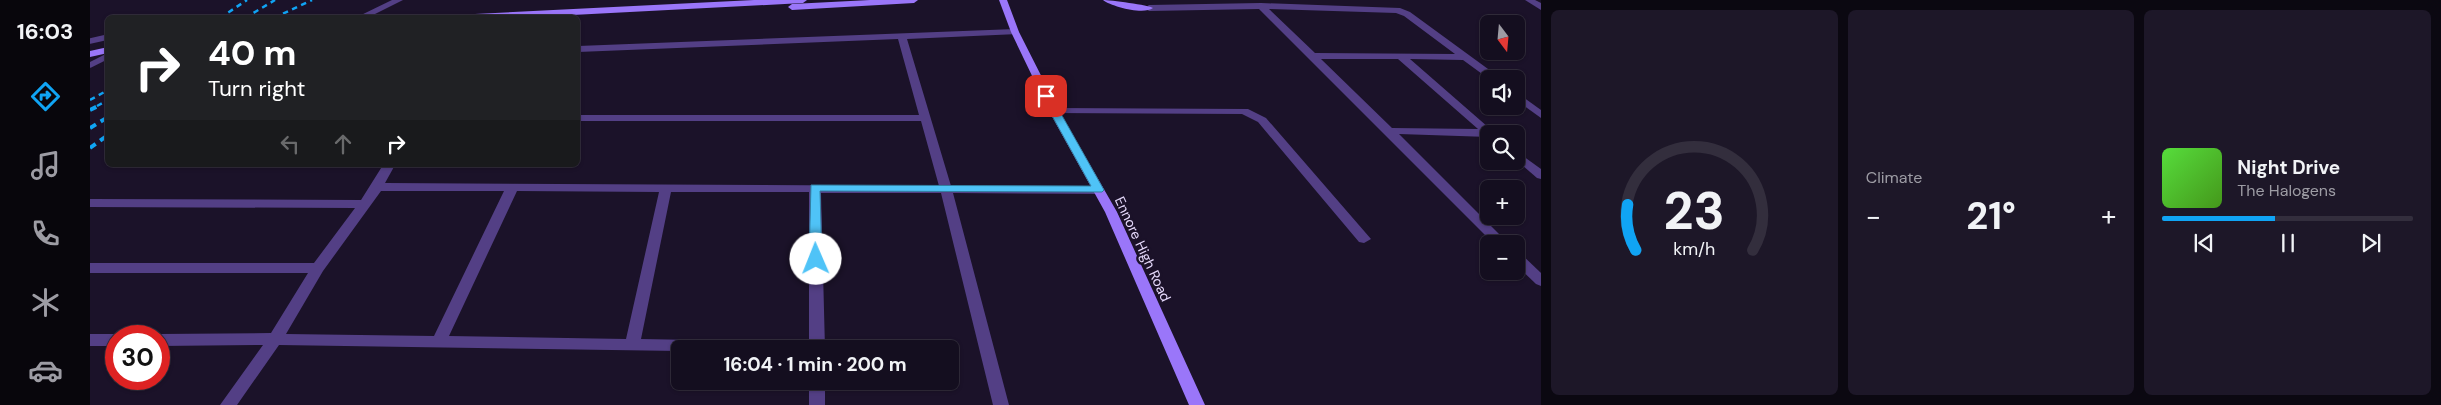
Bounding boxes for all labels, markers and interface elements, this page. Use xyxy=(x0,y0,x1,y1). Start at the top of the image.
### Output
north arrow xyxy=(1480,15,1525,60)
map controls xyxy=(1480,15,1525,280)
text: 16:03 xyxy=(17,17,73,46)
text: 40 m xyxy=(208,30,297,76)
icon: right xyxy=(125,35,190,100)
button: sound xyxy=(1480,70,1525,115)
text: Turn right xyxy=(208,74,305,103)
pin xyxy=(1025,75,1067,117)
icon: directions xyxy=(28,79,63,114)
icon: arrive xyxy=(1032,82,1060,110)
button: search xyxy=(1480,125,1525,170)
icon: left xyxy=(276,130,304,158)
icon: ahead xyxy=(329,130,357,158)
icon: right xyxy=(382,130,410,158)
icon: music xyxy=(28,148,63,183)
text: Night Drive xyxy=(2237,155,2340,180)
text: Climate xyxy=(1866,167,1922,188)
text: 23 xyxy=(1664,177,1725,245)
button: + xyxy=(1480,180,1525,225)
text: The Halogens xyxy=(2237,180,2336,201)
text: 21° xyxy=(1966,191,2016,241)
street label: Ennore High Road xyxy=(1111,194,1175,304)
text: − xyxy=(1866,198,1881,235)
text: + xyxy=(2101,198,2116,235)
icon: phone xyxy=(28,216,63,251)
icon: previous xyxy=(2190,229,2218,257)
icon: pause xyxy=(2274,229,2302,257)
icon: next xyxy=(2357,229,2385,257)
position arrow xyxy=(789,232,841,284)
button: − xyxy=(1480,235,1525,280)
text: km/h xyxy=(1673,237,1715,261)
icon: climate xyxy=(28,285,63,320)
speed limit sign: 30 xyxy=(105,325,170,390)
text: 16:04 · 1 min · 200 m xyxy=(723,352,907,377)
icon: car xyxy=(28,353,63,388)

